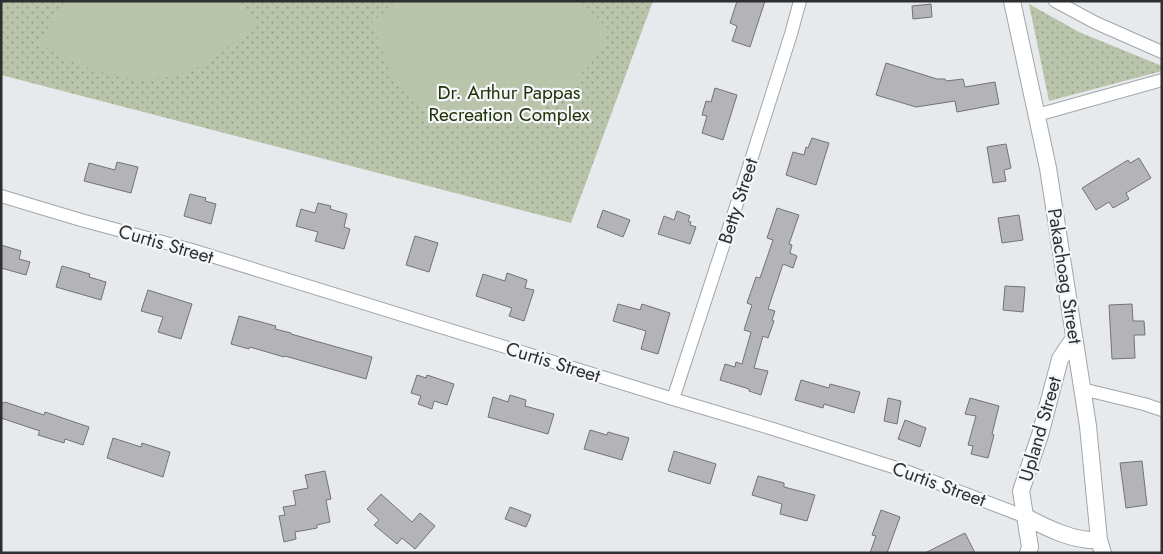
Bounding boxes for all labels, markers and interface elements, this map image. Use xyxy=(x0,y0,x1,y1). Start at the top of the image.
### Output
park label: Dr. Arthur Pappas Recreation Complex xyxy=(428,79,590,128)
street label: Betty Street xyxy=(711,154,765,247)
street label: Pakachoag Street xyxy=(1041,206,1089,346)
street label: Curtis Street xyxy=(115,218,217,271)
street label: Curtis Street xyxy=(502,335,604,389)
street label: Upland Street xyxy=(1012,373,1068,485)
street label: Curtis Street xyxy=(888,455,990,514)

